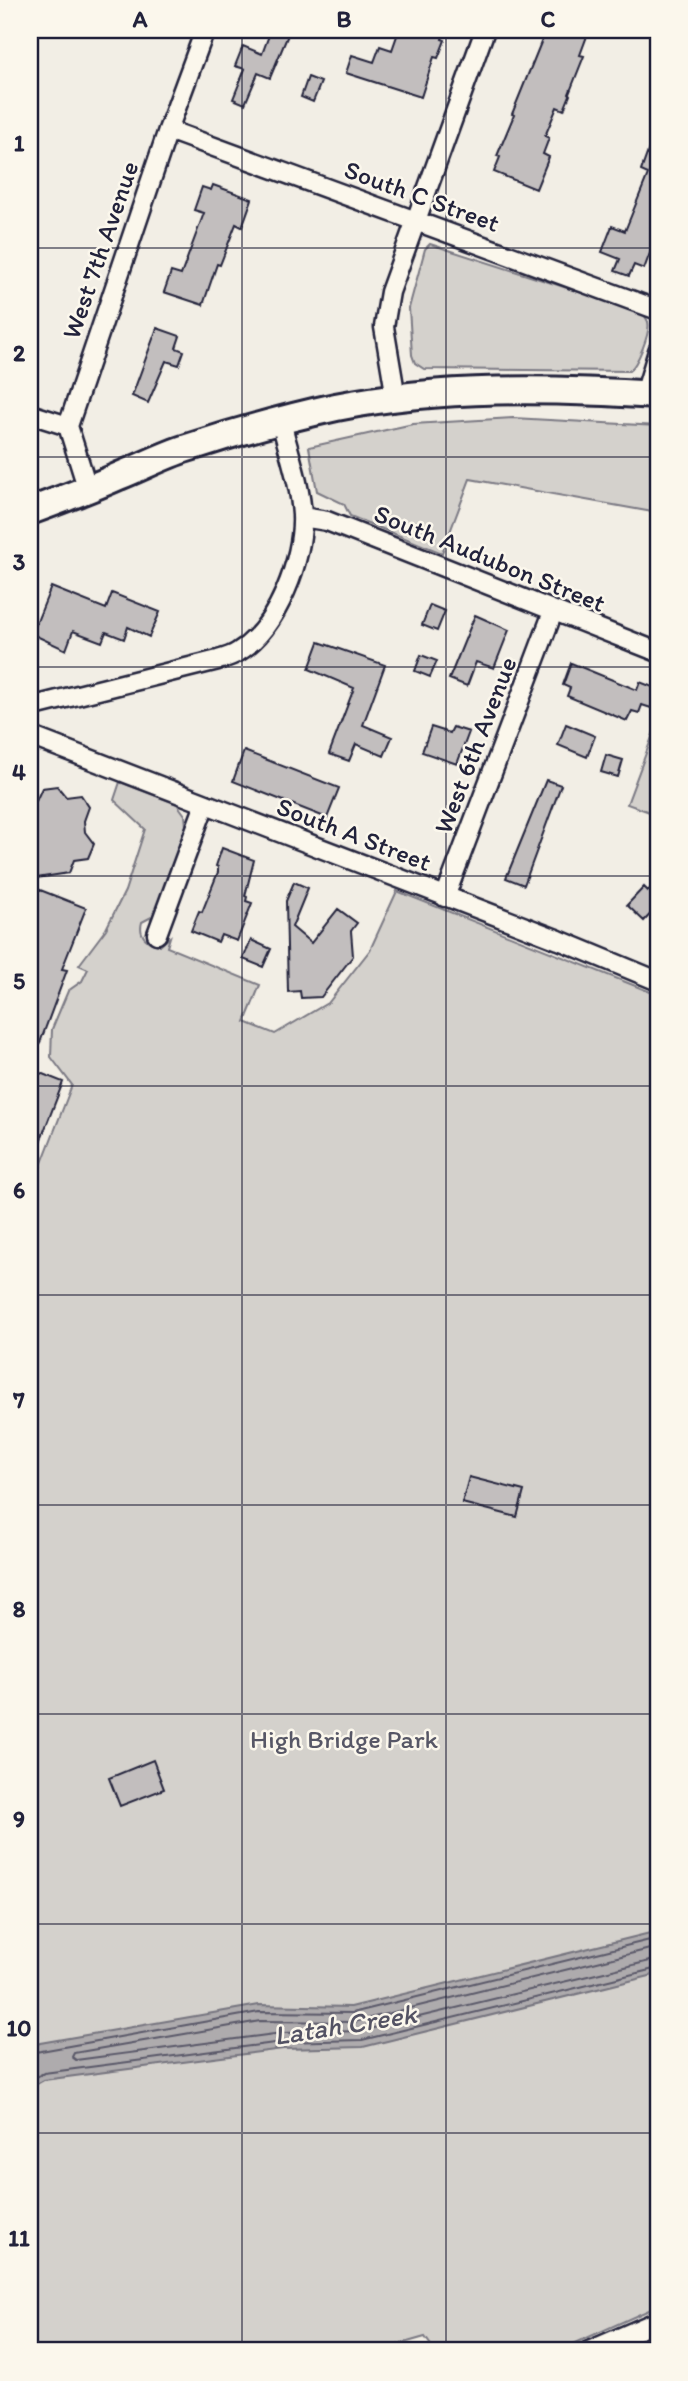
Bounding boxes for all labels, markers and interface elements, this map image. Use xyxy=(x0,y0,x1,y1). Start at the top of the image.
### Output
text: A xyxy=(132,5,148,33)
text: B xyxy=(337,5,352,33)
text: C xyxy=(541,5,556,33)
text: 1 xyxy=(14,129,25,157)
street label: South C Street xyxy=(340,153,504,239)
street label: West 7th Avenue xyxy=(55,157,145,343)
text: 2 xyxy=(13,339,26,367)
street label: South Audubon Street xyxy=(370,497,610,619)
text: 3 xyxy=(13,548,26,576)
street label: West 6th Avenue xyxy=(427,652,523,838)
text: 4 xyxy=(12,758,26,786)
street label: South A Street xyxy=(272,790,436,878)
text: 5 xyxy=(13,967,25,995)
text: 6 xyxy=(13,1176,25,1204)
text: 7 xyxy=(12,1386,25,1414)
text: 8 xyxy=(13,1595,26,1623)
park label: High Bridge Park xyxy=(250,1723,438,1755)
text: 9 xyxy=(13,1805,25,1833)
water label: Latah Creek xyxy=(271,1996,420,2052)
text: 10 xyxy=(7,2014,31,2042)
text: 11 xyxy=(8,2224,30,2252)

